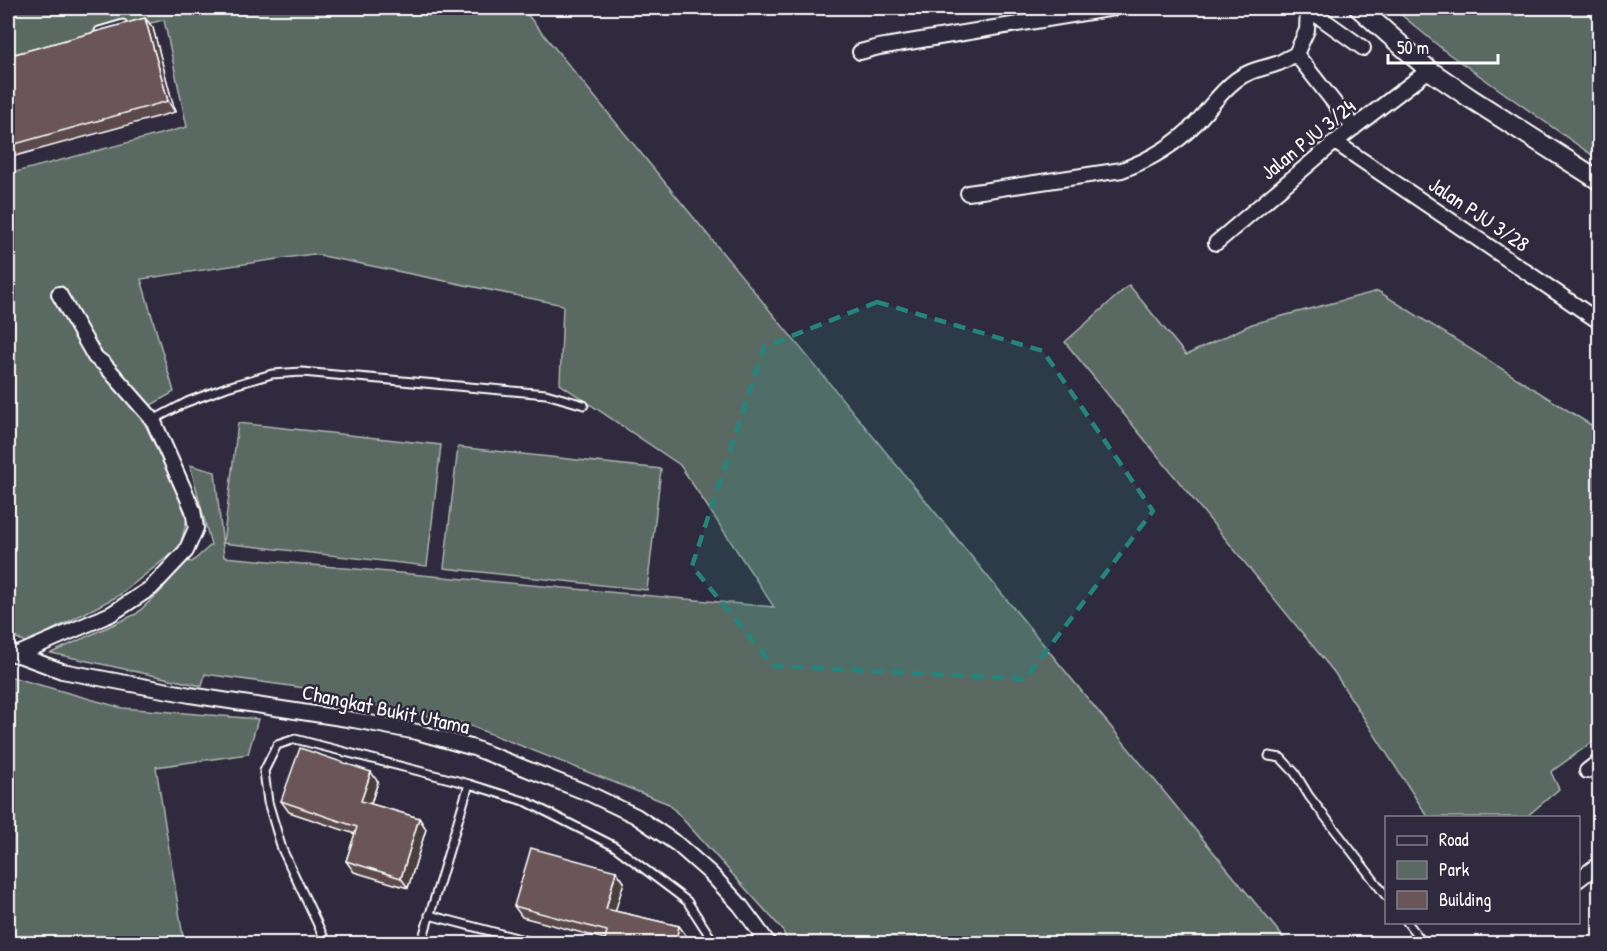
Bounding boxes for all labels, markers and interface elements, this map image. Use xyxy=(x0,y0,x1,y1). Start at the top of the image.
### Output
scale bar xyxy=(1388,27,1498,65)
text: 50 m xyxy=(1397,35,1429,60)
street label: Jalan PJU 3/24 xyxy=(1254,92,1362,186)
street label: Jalan PJU 3/28 xyxy=(1423,170,1535,258)
street label: Changkat Bukit Utama xyxy=(300,677,472,741)
legend xyxy=(1385,816,1580,924)
text: Road xyxy=(1439,827,1469,852)
text: Park xyxy=(1439,857,1470,882)
text: Building xyxy=(1439,887,1491,912)

